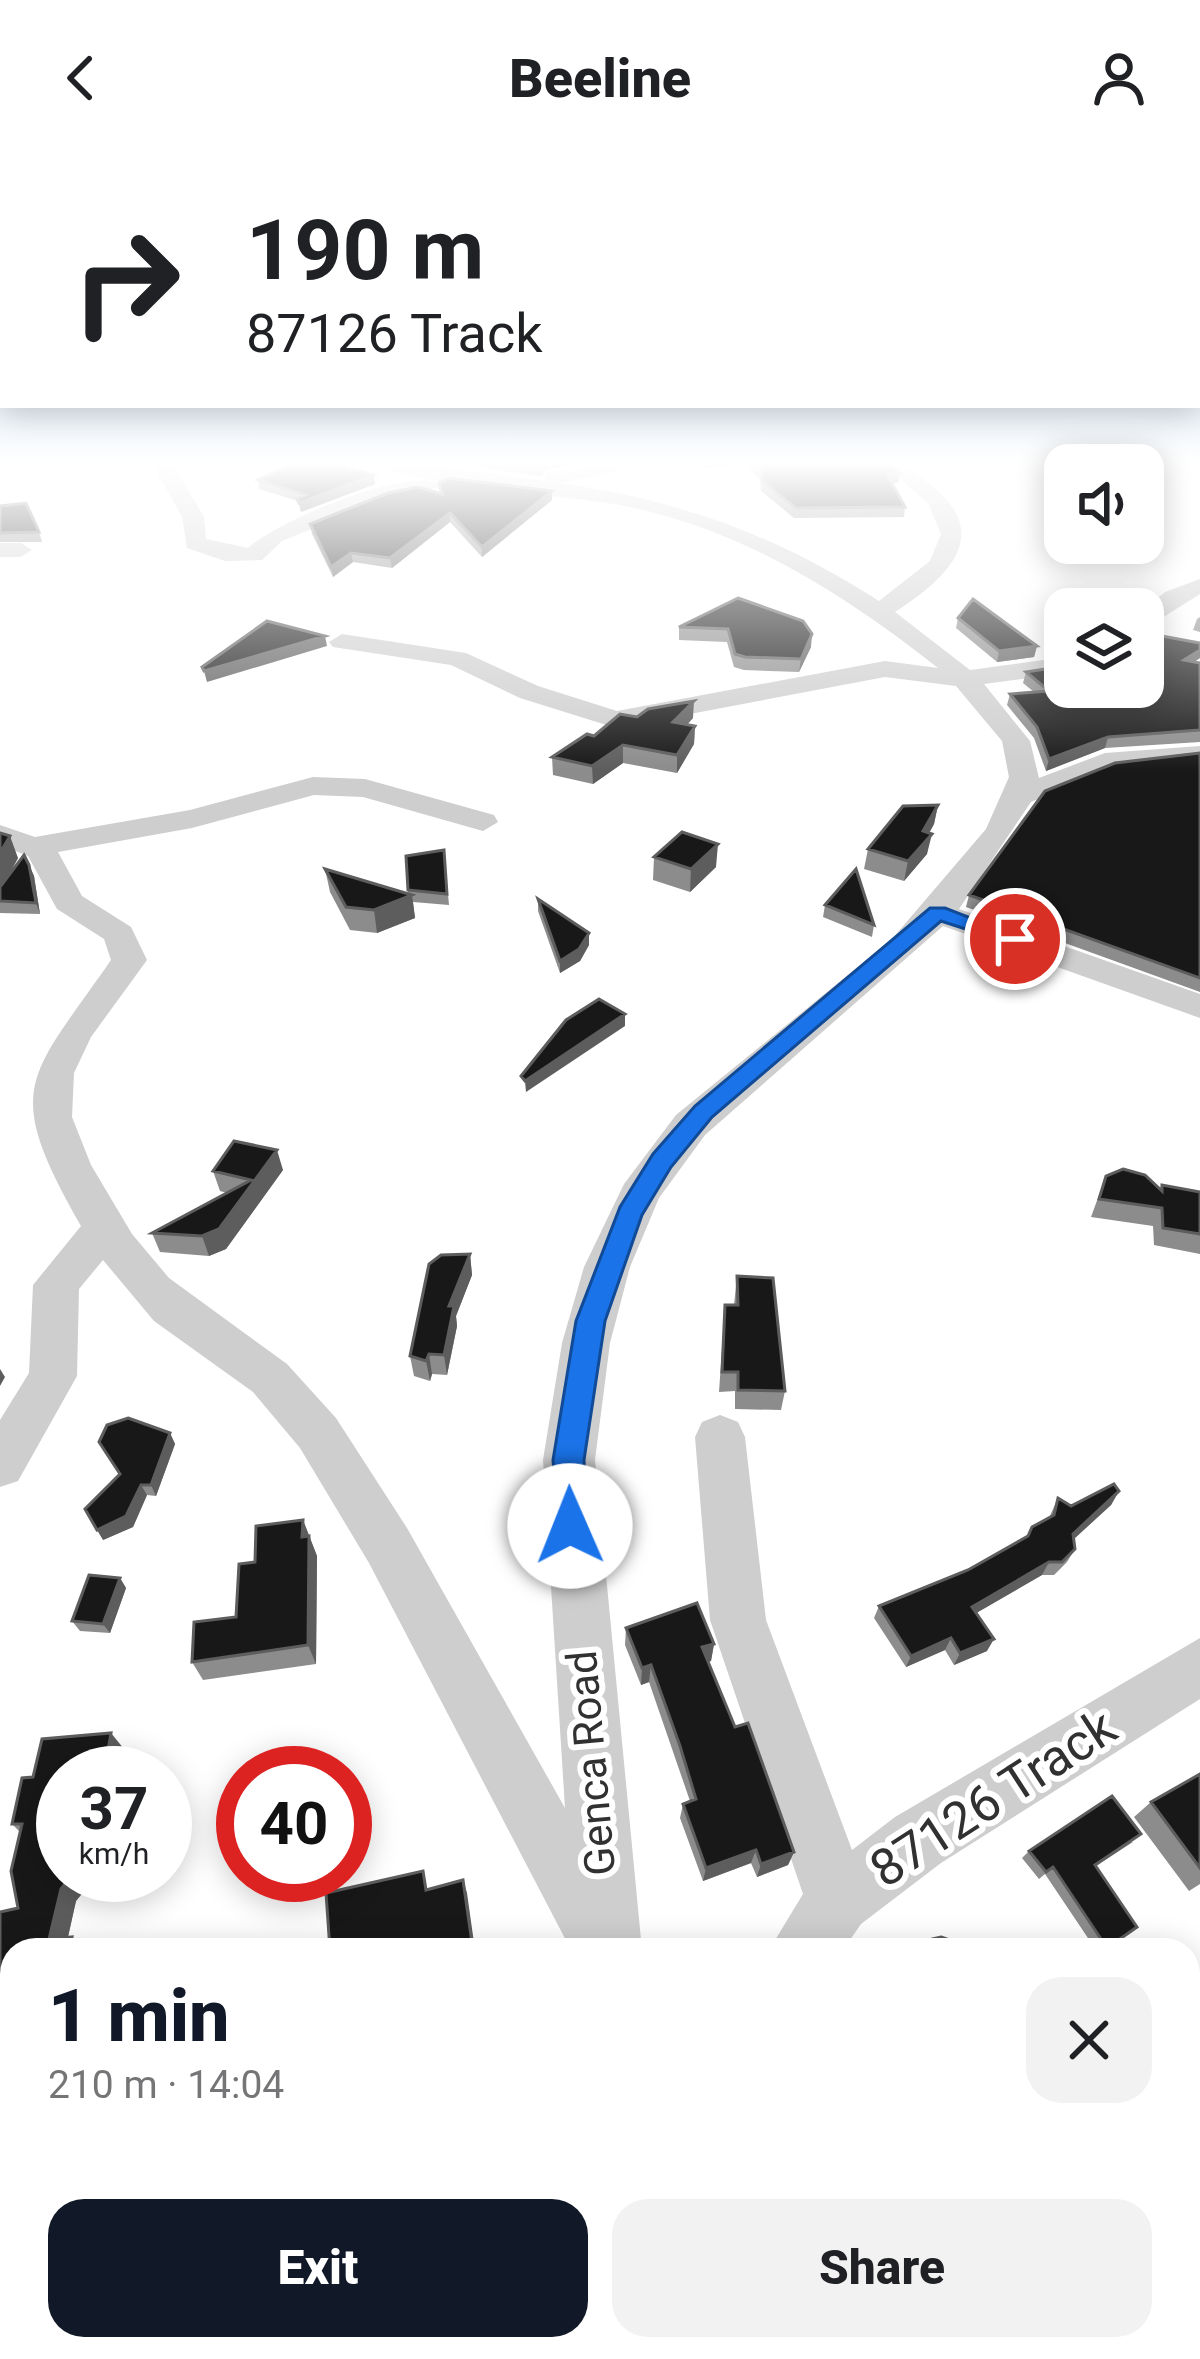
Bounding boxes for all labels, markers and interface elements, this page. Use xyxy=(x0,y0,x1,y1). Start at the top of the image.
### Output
icon: back xyxy=(48,45,114,111)
icon: person xyxy=(1086,45,1152,111)
text: Beeline xyxy=(509,47,691,110)
text: 190 m xyxy=(246,201,484,300)
icon: right xyxy=(48,204,204,360)
text: 87126 Track xyxy=(246,302,543,365)
map controls xyxy=(1044,444,1164,708)
button: sound xyxy=(1044,444,1164,564)
button: layers xyxy=(1044,588,1164,708)
pin xyxy=(964,888,1066,990)
icon: arrive xyxy=(982,906,1048,972)
position arrow xyxy=(507,1463,633,1589)
street label: Genca Road xyxy=(557,1648,625,1878)
street label: 87126 Track xyxy=(859,1697,1127,1899)
speed limit sign: 40 xyxy=(216,1746,372,1902)
text: 37 xyxy=(80,1773,148,1844)
text: km/h xyxy=(79,1836,149,1871)
text: 1 min xyxy=(48,1974,230,2059)
button: close xyxy=(1026,1977,1152,2103)
text: 210 m · 14:04 xyxy=(48,2062,284,2108)
button: Exit xyxy=(48,2199,588,2337)
button: Share xyxy=(612,2199,1152,2337)

